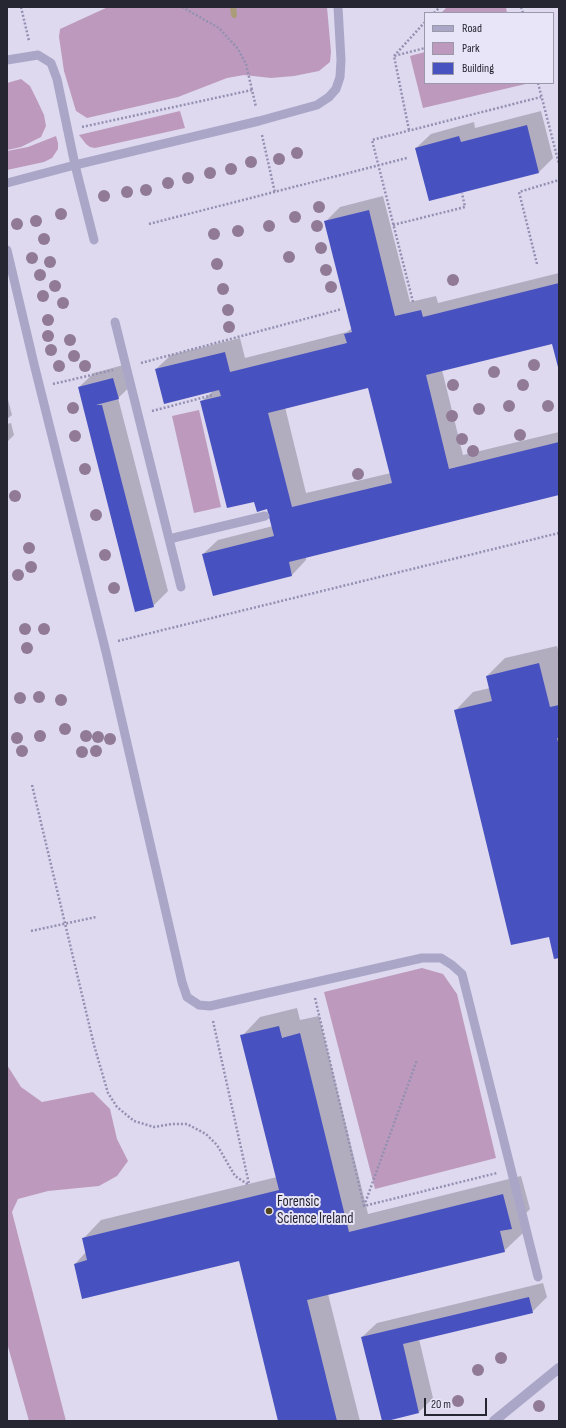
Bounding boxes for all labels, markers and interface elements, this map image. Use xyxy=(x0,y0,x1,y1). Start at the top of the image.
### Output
legend xyxy=(424,12,554,84)
text: Road xyxy=(462,21,482,36)
text: Park xyxy=(462,41,480,56)
text: Building xyxy=(462,61,494,76)
place label: Forensic Science Ireland xyxy=(277,1193,353,1228)
marker: Forensic Science Ireland xyxy=(264,1206,274,1216)
scale bar xyxy=(426,1390,489,1416)
text: 20 m xyxy=(431,1397,451,1412)

